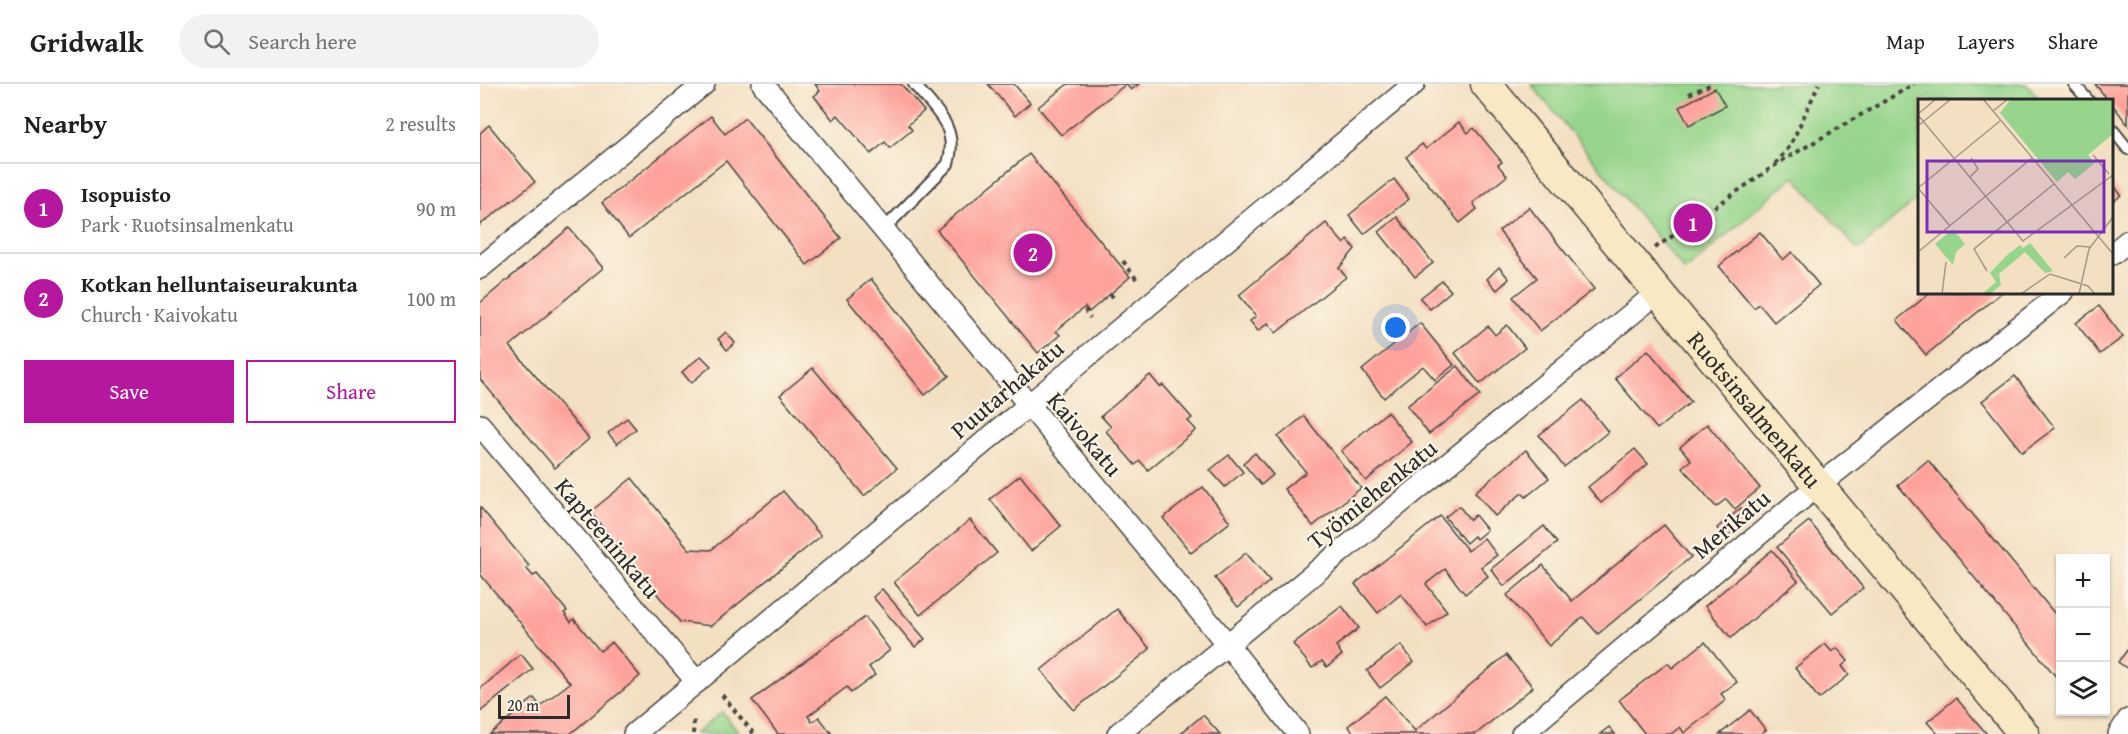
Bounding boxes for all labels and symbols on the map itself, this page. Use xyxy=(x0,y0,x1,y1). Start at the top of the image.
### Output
inset map xyxy=(1918,99,2113,294)
pin: 1 xyxy=(1674,200,1712,246)
pin: 2 xyxy=(1014,230,1052,276)
your location xyxy=(1381,313,1410,342)
street label: Ruotsinsalmenkatu xyxy=(1680,323,1831,495)
street label: Puutarhakatu xyxy=(943,331,1071,447)
street label: Kaivokatu xyxy=(1039,384,1131,484)
street label: Työmiehenkatu xyxy=(1299,431,1445,557)
street label: Kapteeninkatu xyxy=(547,470,669,606)
street label: Merikatu xyxy=(1684,481,1778,567)
scale bar xyxy=(498,692,570,720)

